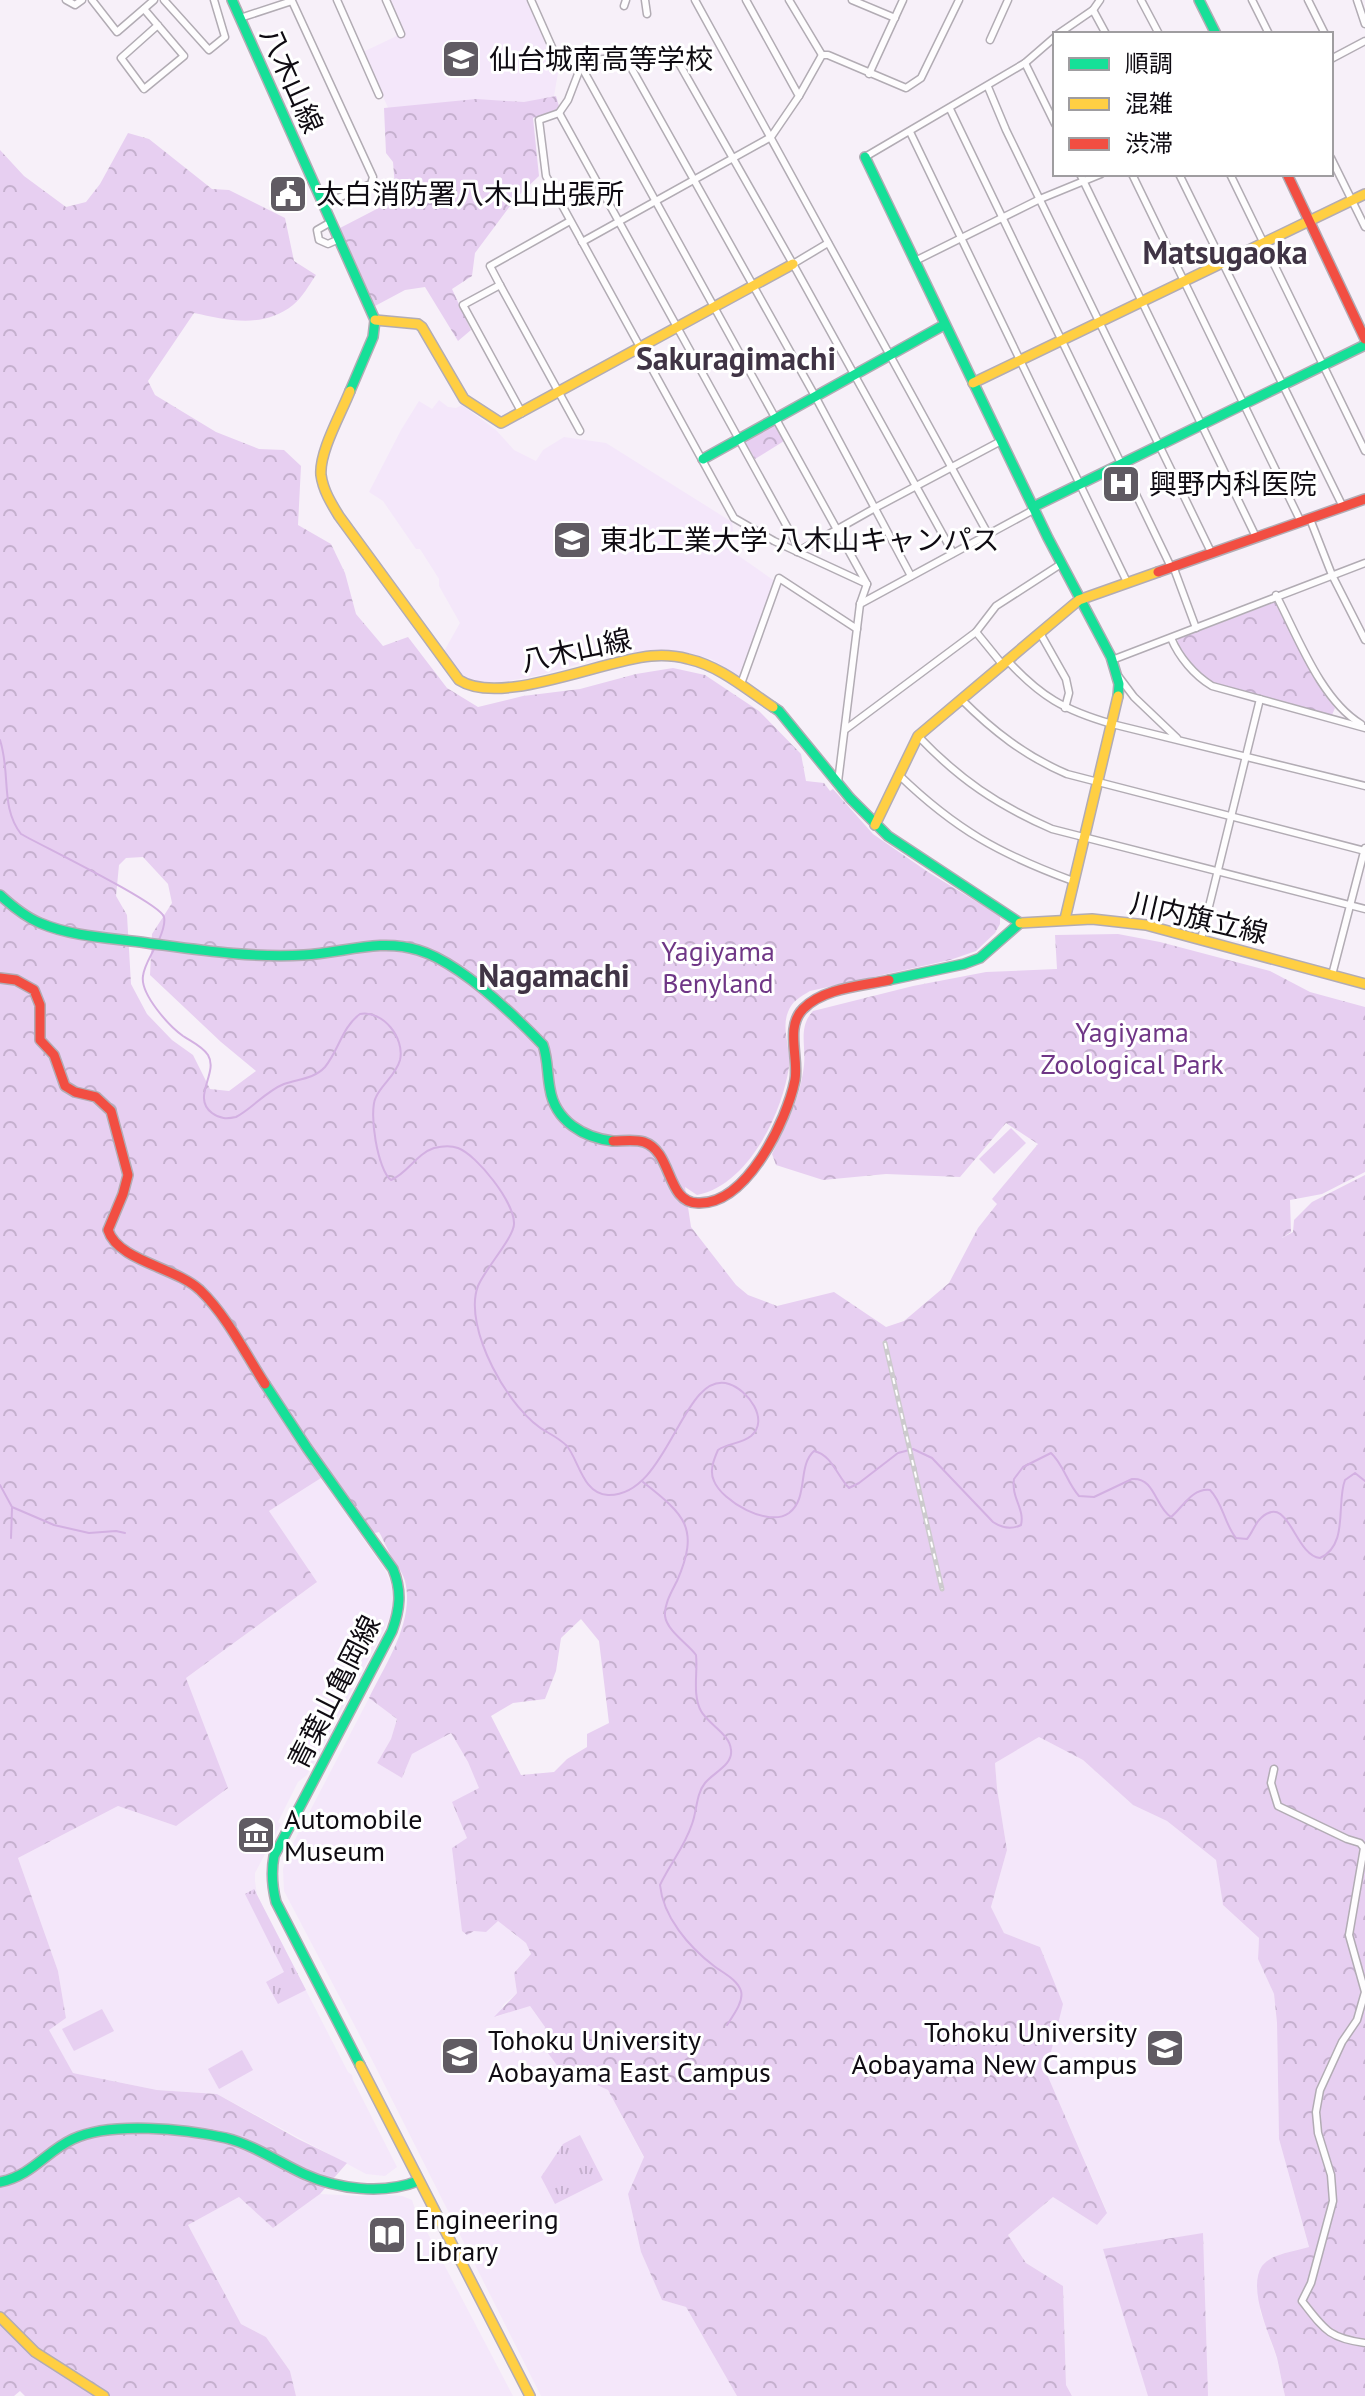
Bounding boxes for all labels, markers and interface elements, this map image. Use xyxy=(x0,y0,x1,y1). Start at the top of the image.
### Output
street label: 八木山線 xyxy=(253,21,332,138)
legend xyxy=(1053,32,1333,176)
school or university icon: 仙台城南高等学校 xyxy=(440,38,482,80)
place label: 仙台城南高等学校 xyxy=(489,40,713,77)
text: 順調 xyxy=(1125,48,1173,79)
text: 混雑 xyxy=(1125,88,1173,119)
text: 渋滞 xyxy=(1125,128,1173,159)
public building icon: 太白消防署八木山出張所 xyxy=(267,173,309,215)
place label: 太白消防署八木山出張所 xyxy=(316,175,624,212)
district label: Matsugaoka xyxy=(1142,231,1308,273)
district label: Sakuragimachi xyxy=(636,337,836,379)
hospital icon: 興野内科医院 xyxy=(1100,463,1142,505)
place label: 興野内科医院 xyxy=(1149,465,1317,502)
school or university icon: 東北工業大学 八木山キャンパス xyxy=(551,519,593,561)
place label: 東北工業大学 八木山キャンパス xyxy=(600,521,999,558)
street label: 八木山線 xyxy=(517,620,635,679)
street label: 川内旗立線 xyxy=(1127,884,1271,951)
park label: Yagiyama Benyland xyxy=(661,932,775,1001)
district label: Nagamachi xyxy=(478,954,630,996)
park label: Yagiyama Zoological Park xyxy=(1040,1013,1224,1082)
street label: 青葉山亀岡線 xyxy=(279,1609,388,1775)
place label: Automobile Museum xyxy=(284,1800,422,1869)
museum icon: Automobile Museum xyxy=(235,1814,277,1856)
place label: Tohoku University Aobayama New Campus xyxy=(852,2013,1137,2082)
place label: Tohoku University Aobayama East Campus xyxy=(488,2021,771,2090)
school or university icon: Tohoku University Aobayama New Campus xyxy=(1144,2027,1186,2069)
school or university icon: Tohoku University Aobayama East Campus xyxy=(439,2035,481,2077)
place label: Engineering Library xyxy=(415,2200,559,2269)
library icon: Engineering Library xyxy=(366,2214,408,2256)

